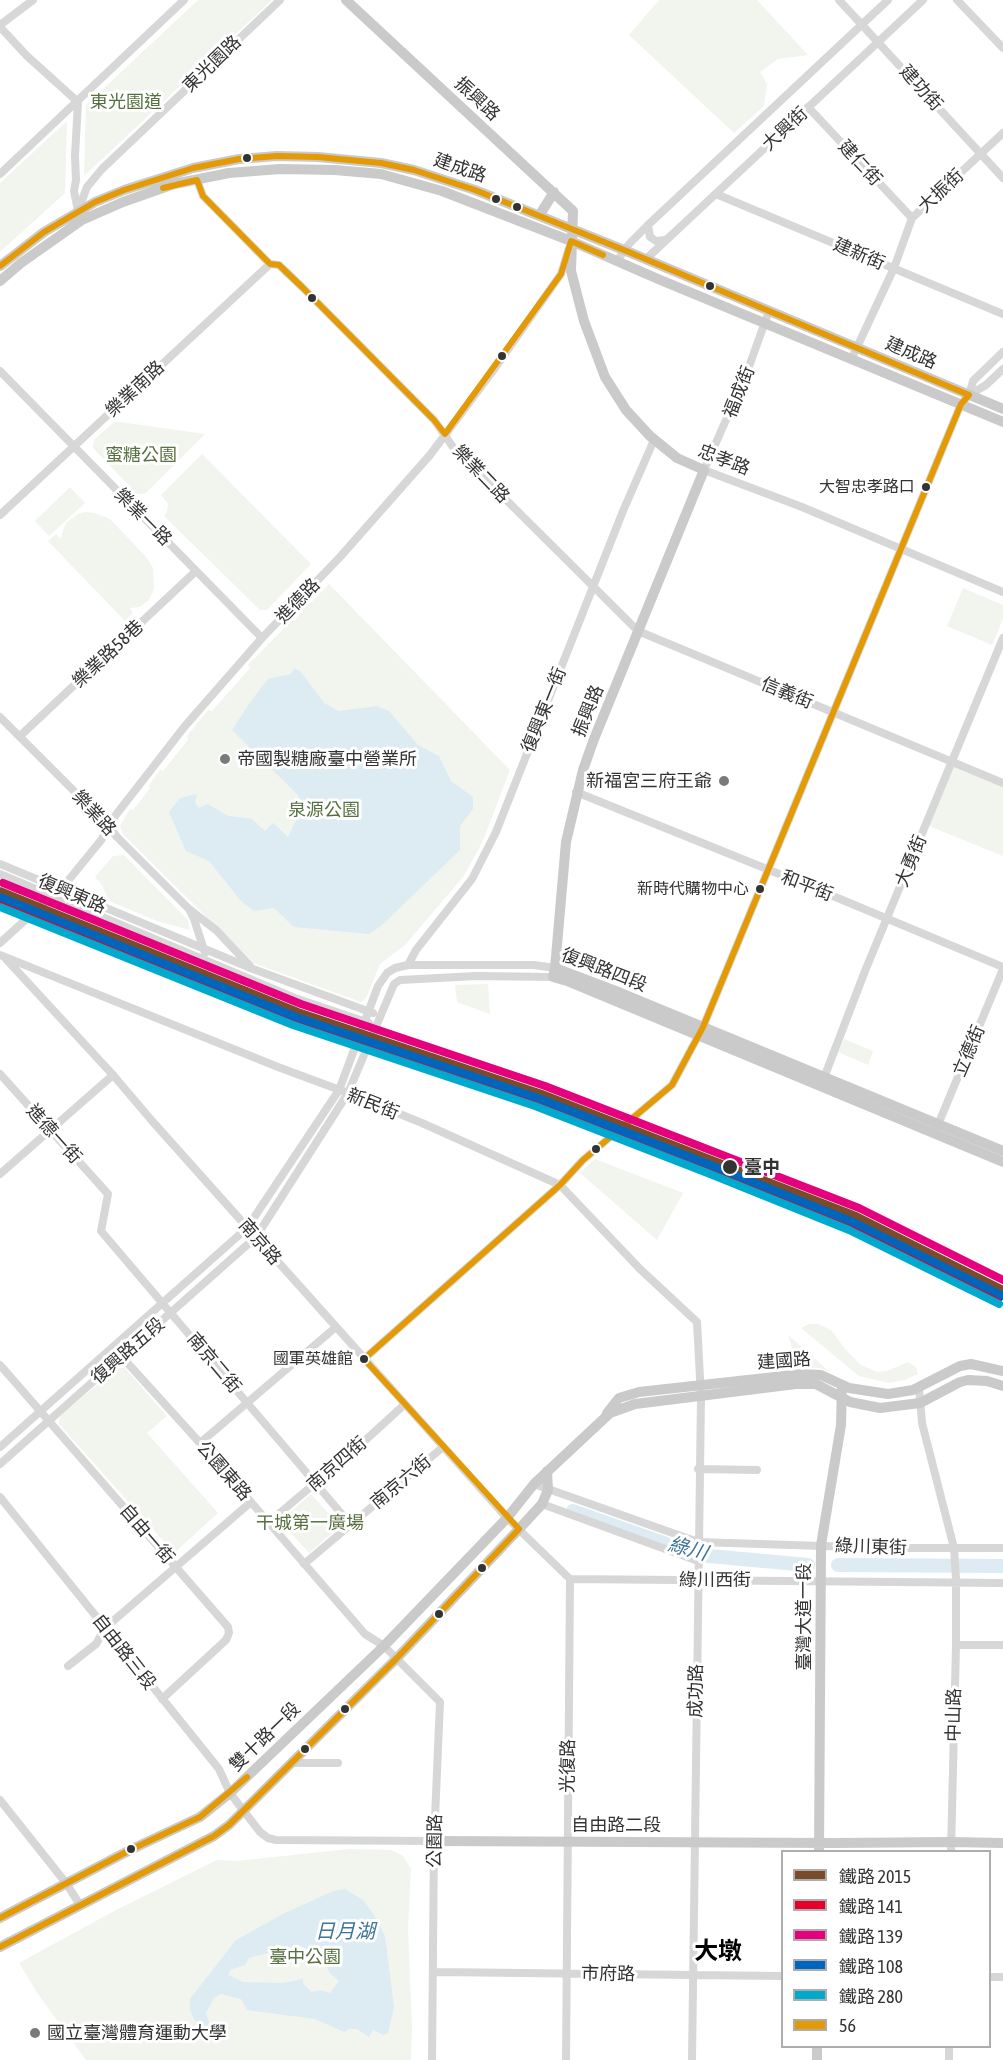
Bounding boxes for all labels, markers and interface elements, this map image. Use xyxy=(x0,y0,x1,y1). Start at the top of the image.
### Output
street label: 東光園路 xyxy=(179,31,245,97)
street label: 建功街 xyxy=(895,61,947,115)
street label: 振興路 xyxy=(450,73,504,125)
park label: 東光園道 xyxy=(90,91,162,113)
street label: 大興街 xyxy=(758,103,812,155)
street label: 建仁街 xyxy=(834,136,886,190)
street label: 建成路 xyxy=(431,149,489,187)
unlabelled marker xyxy=(241,152,253,164)
street label: 大振街 xyxy=(914,165,968,217)
unlabelled marker xyxy=(490,193,502,205)
unlabelled marker xyxy=(511,201,523,213)
street label: 建新街 xyxy=(830,234,888,274)
unlabelled marker xyxy=(704,280,716,292)
unlabelled marker xyxy=(306,292,318,304)
street label: 建成路 xyxy=(882,333,940,373)
unlabelled marker xyxy=(496,350,508,362)
street label: 樂業南路 xyxy=(101,357,169,421)
street label: 福成街 xyxy=(719,363,759,421)
street label: 忠孝路 xyxy=(695,440,753,480)
street label: 樂業二路 xyxy=(448,441,514,507)
park label: 蜜糖公園 xyxy=(105,444,177,466)
place label: 大智忠孝路口 xyxy=(819,477,915,497)
marker: 大智忠孝路口 xyxy=(920,481,932,493)
street label: 樂業一路 xyxy=(110,484,176,550)
street label: 進德路 xyxy=(271,574,325,628)
street label: 樂業路58巷 xyxy=(68,616,148,692)
street label: 復興東一街 xyxy=(517,664,571,756)
street label: 信義街 xyxy=(758,673,816,713)
street label: 振興路 xyxy=(568,682,608,740)
place label: 帝國製糖廠臺中營業所 xyxy=(237,748,417,770)
marker: 帝國製糖廠臺中營業所 xyxy=(218,752,232,766)
place label: 新福宮三府王爺 xyxy=(586,770,712,792)
marker: 新福宮三府王爺 xyxy=(717,774,731,788)
street label: 樂業路 xyxy=(68,786,120,840)
park label: 泉源公園 xyxy=(288,799,360,821)
street label: 大勇街 xyxy=(891,832,931,890)
street label: 和平街 xyxy=(778,866,836,906)
street label: 復興東路 xyxy=(35,870,109,918)
place label: 新時代購物中心 xyxy=(637,879,749,899)
marker: 新時代購物中心 xyxy=(754,883,766,895)
street label: 復興路四段 xyxy=(558,944,650,996)
street label: 立德街 xyxy=(949,1022,989,1080)
street label: 新民街 xyxy=(344,1084,402,1124)
street label: 進德一街 xyxy=(22,1100,86,1168)
unlabelled marker xyxy=(590,1143,602,1155)
place label: 臺中 xyxy=(744,1156,780,1178)
marker: 臺中 xyxy=(721,1158,739,1176)
street label: 南京路 xyxy=(234,1215,286,1269)
street label: 復興路五段 xyxy=(87,1313,169,1389)
street label: 南京二街 xyxy=(183,1328,245,1398)
street label: 建國路 xyxy=(756,1348,812,1374)
place label: 國軍英雄館 xyxy=(273,1349,353,1369)
marker: 國軍英雄館 xyxy=(358,1353,370,1365)
street label: 南京四街 xyxy=(303,1432,371,1496)
street label: 公園東路 xyxy=(192,1437,256,1505)
street label: 南京六街 xyxy=(366,1451,436,1513)
street label: 自由一街 xyxy=(115,1500,179,1568)
park label: 干城第一廣場 xyxy=(256,1512,364,1534)
water label: 綠川 xyxy=(666,1532,710,1566)
street label: 綠川東街 xyxy=(835,1535,907,1559)
unlabelled marker xyxy=(476,1562,488,1574)
street label: 臺灣大道一段 xyxy=(793,1563,815,1671)
street label: 綠川西街 xyxy=(679,1569,751,1591)
unlabelled marker xyxy=(433,1608,445,1620)
street label: 自由路三段 xyxy=(88,1610,160,1694)
street label: 成功路 xyxy=(685,1664,707,1718)
street label: 中山路 xyxy=(943,1688,965,1742)
street label: 雙十路一段 xyxy=(225,1698,305,1776)
unlabelled marker xyxy=(339,1703,351,1715)
street label: 光復路 xyxy=(557,1739,579,1793)
unlabelled marker xyxy=(299,1743,311,1755)
street label: 公園路 xyxy=(424,1814,446,1868)
street label: 自由路二段 xyxy=(571,1814,661,1836)
unlabelled marker xyxy=(125,1843,137,1855)
legend xyxy=(781,1850,991,2048)
text: 鐵路 2015 xyxy=(839,1866,911,1887)
text: 鐵路 141 xyxy=(839,1896,903,1917)
water label: 日月湖 xyxy=(315,1920,375,1944)
text: 鐵路 139 xyxy=(839,1926,903,1947)
district label: 大墩 xyxy=(694,1937,742,1965)
park label: 臺中公園 xyxy=(269,1946,341,1968)
text: 鐵路 108 xyxy=(839,1956,903,1977)
street label: 市府路 xyxy=(581,1963,635,1985)
text: 鐵路 280 xyxy=(839,1986,903,2007)
text: 56 xyxy=(839,2015,856,2036)
place label: 國立臺灣體育運動大學 xyxy=(47,2022,227,2044)
marker: 國立臺灣體育運動大學 xyxy=(28,2026,42,2040)

